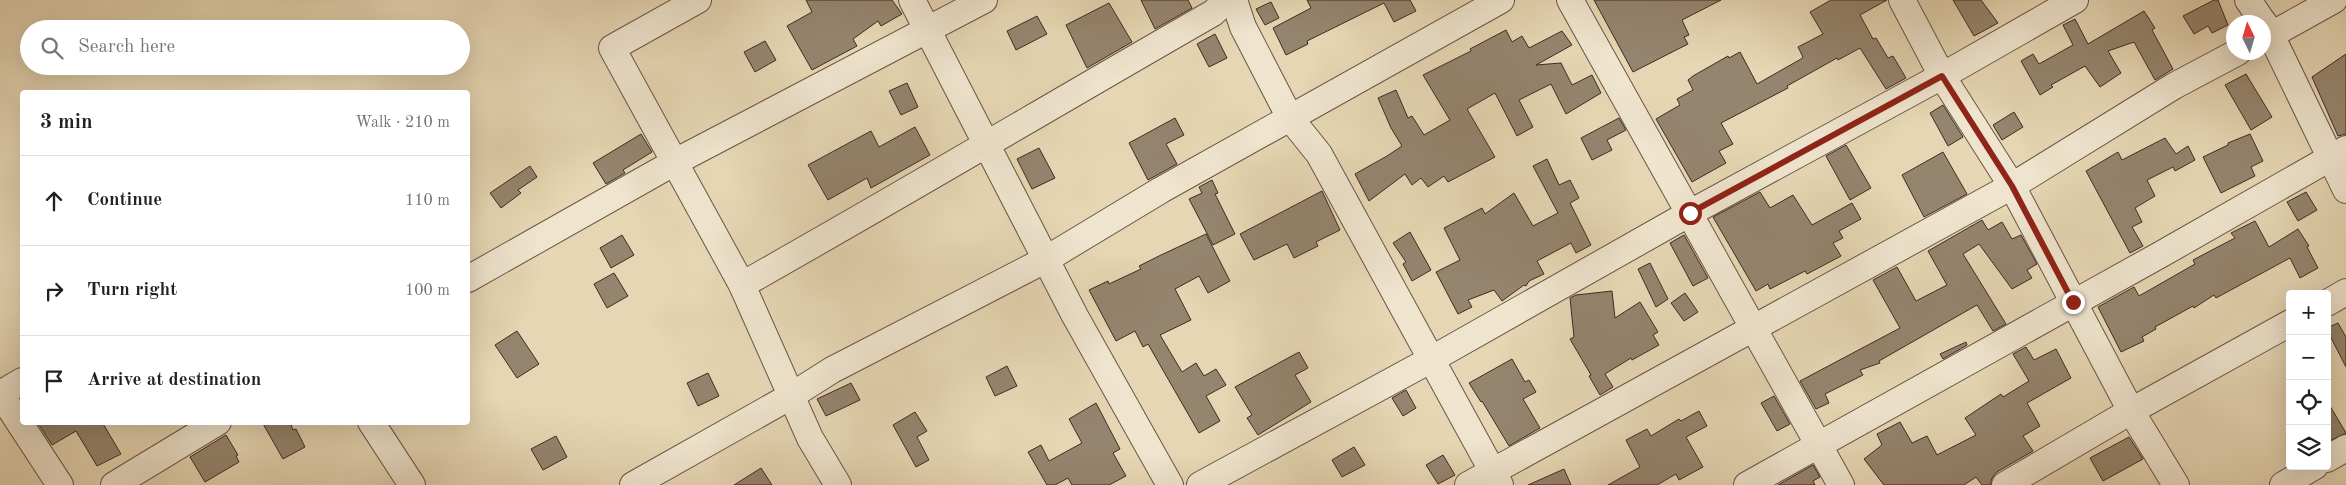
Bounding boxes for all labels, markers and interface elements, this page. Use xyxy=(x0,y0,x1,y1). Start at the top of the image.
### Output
north arrow xyxy=(2226,15,2271,60)
search box xyxy=(20,20,470,75)
icon: search xyxy=(38,34,66,62)
text: Search here xyxy=(78,38,175,57)
text: 3 min xyxy=(40,112,93,133)
text: Walk · 210 m xyxy=(355,115,450,131)
icon: ahead xyxy=(40,187,68,215)
text: Continue xyxy=(87,191,162,210)
text: 110 m xyxy=(405,193,450,209)
route start xyxy=(1679,202,1702,225)
icon: right xyxy=(40,277,68,305)
text: Turn right xyxy=(87,281,177,300)
text: 100 m xyxy=(405,283,450,299)
map controls xyxy=(2286,290,2331,470)
button: + xyxy=(2286,290,2331,335)
route end xyxy=(2062,291,2085,314)
button: − xyxy=(2286,335,2331,380)
icon: arrive xyxy=(40,367,68,395)
text: Arrive at destination xyxy=(87,371,261,390)
button: locate xyxy=(2286,380,2331,425)
button: layers xyxy=(2286,425,2331,470)

